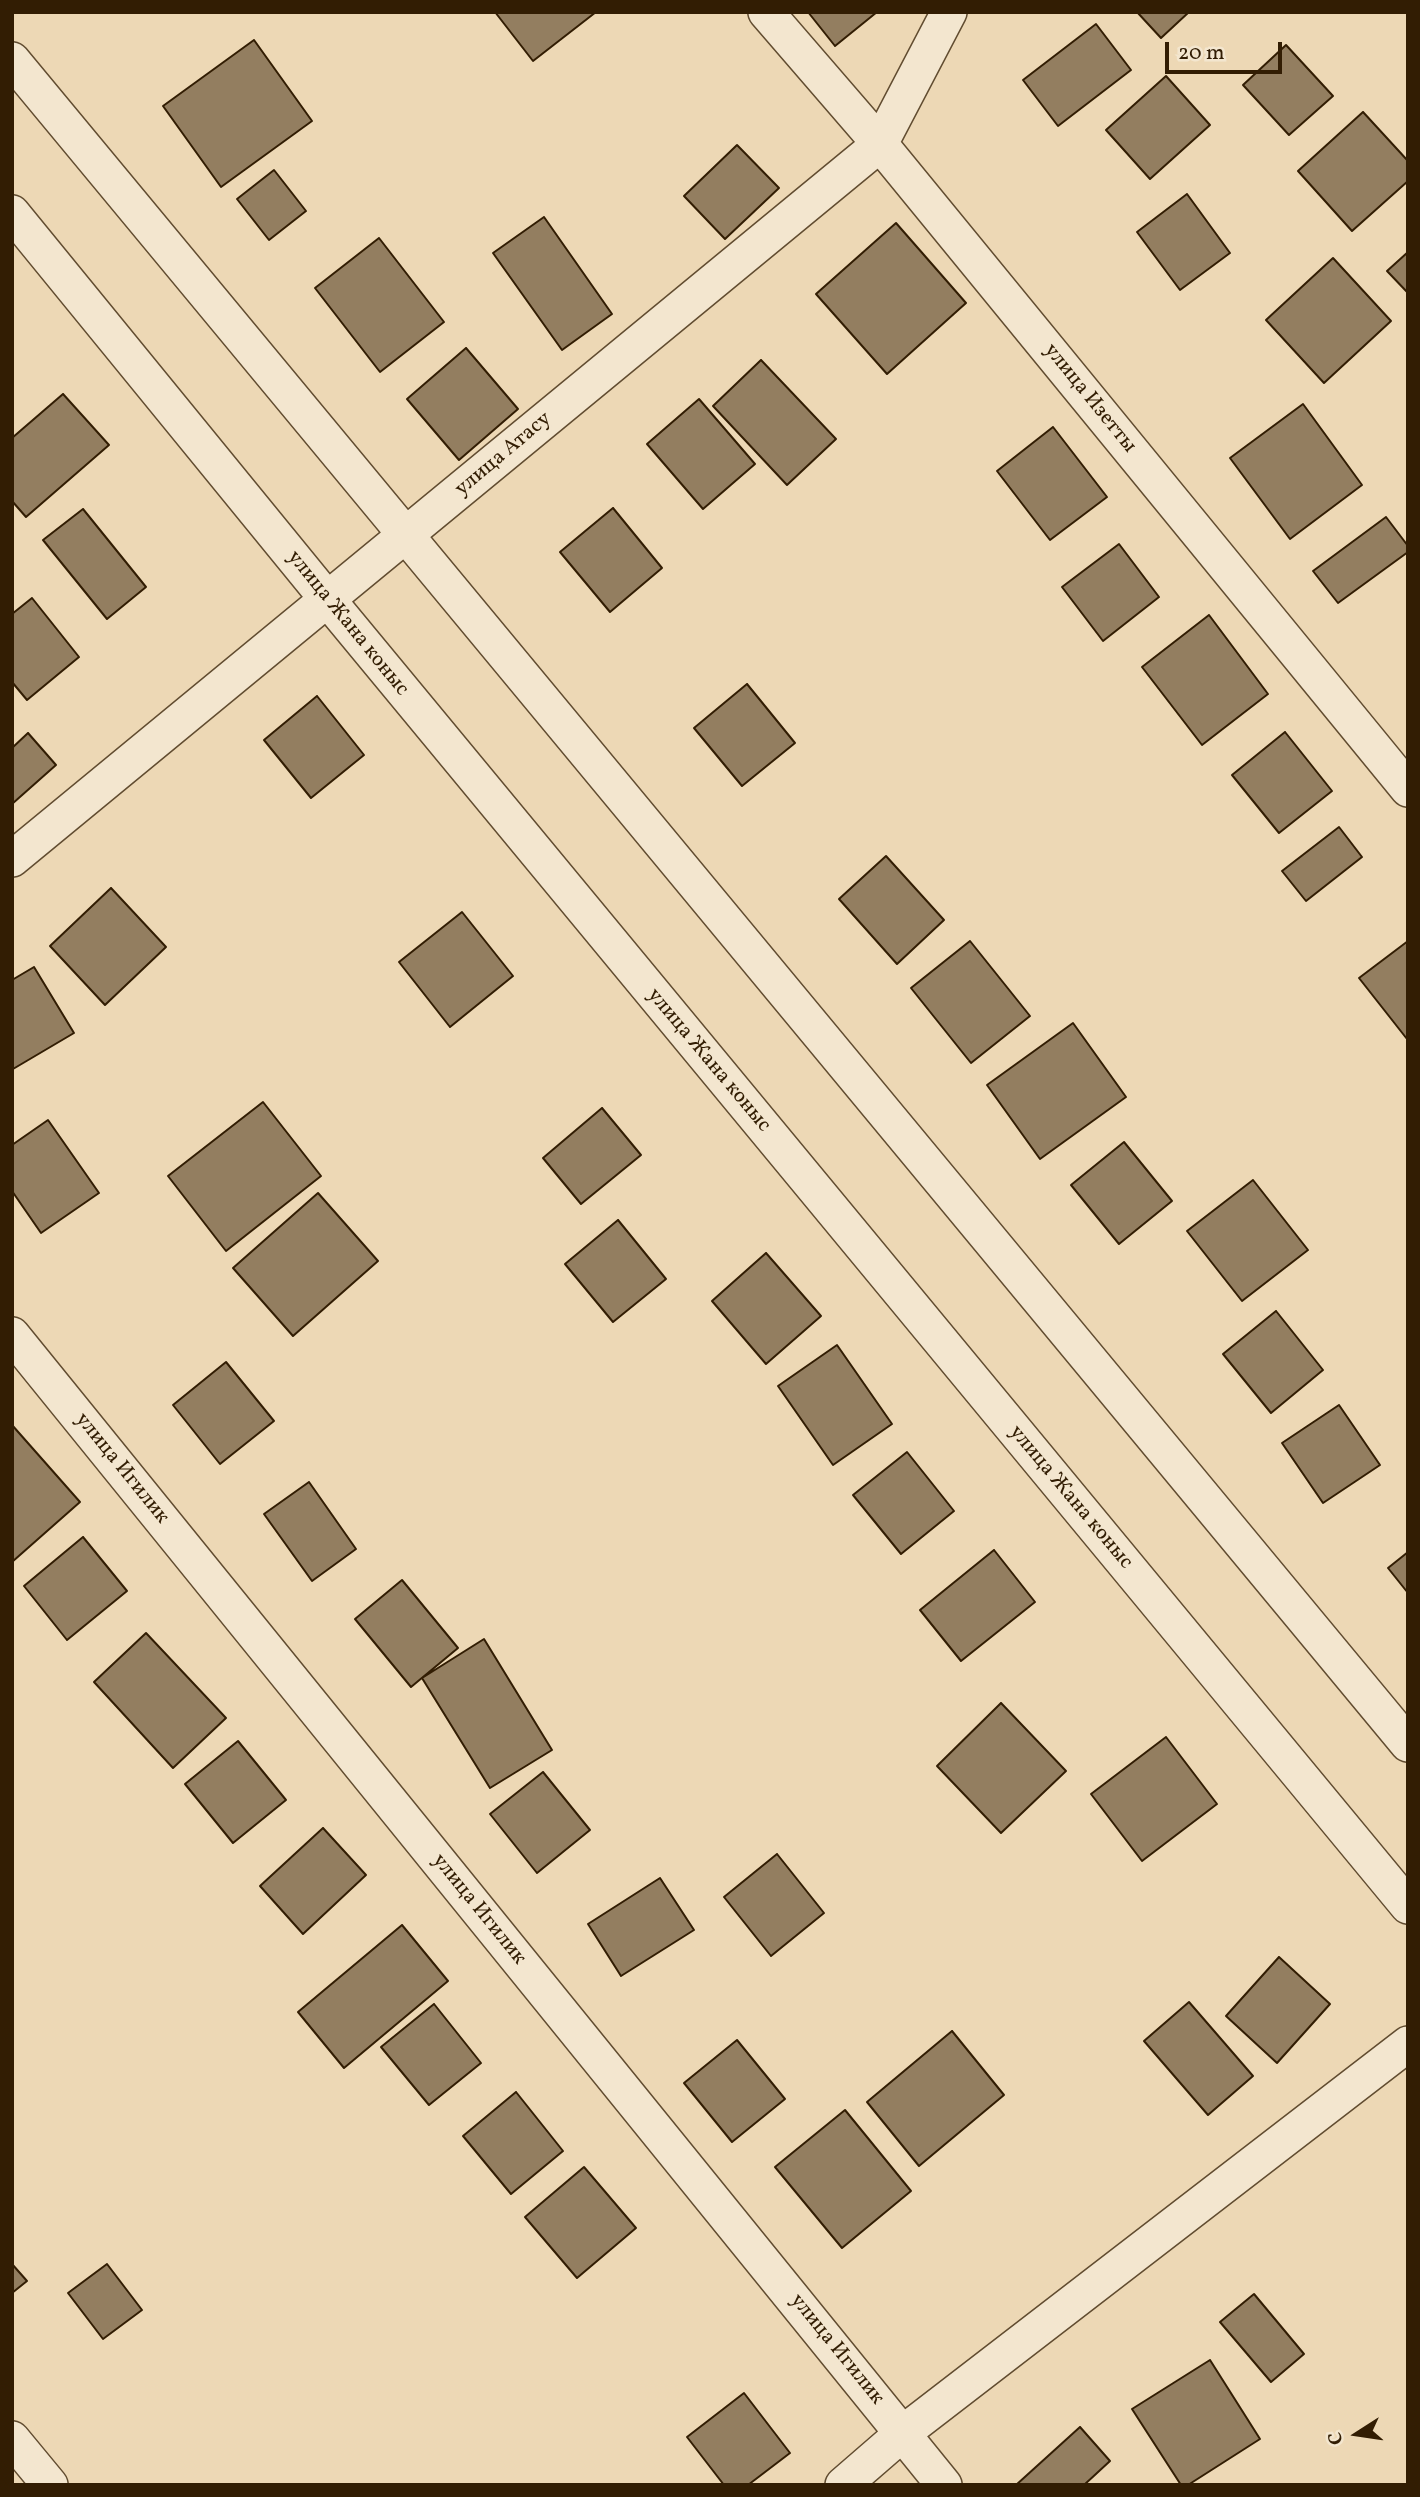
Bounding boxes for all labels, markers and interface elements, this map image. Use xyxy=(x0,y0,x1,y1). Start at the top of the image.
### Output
scale bar xyxy=(1168,28,1285,72)
text: 20 m xyxy=(1178,39,1224,68)
street label: улица Изетты xyxy=(1037,339,1141,459)
street label: улица Атасу xyxy=(451,407,557,503)
street label: улица Жана коныс xyxy=(281,546,413,702)
street label: улица Жана коныс xyxy=(640,984,776,1138)
street label: улица Игилик xyxy=(68,1408,174,1530)
street label: улица Жана коныс xyxy=(1002,1421,1138,1575)
street label: улица Игилик xyxy=(425,1849,531,1971)
street label: улица Игилик xyxy=(783,2289,889,2411)
north arrow xyxy=(1322,2399,1392,2469)
text: С xyxy=(1322,2430,1350,2447)

